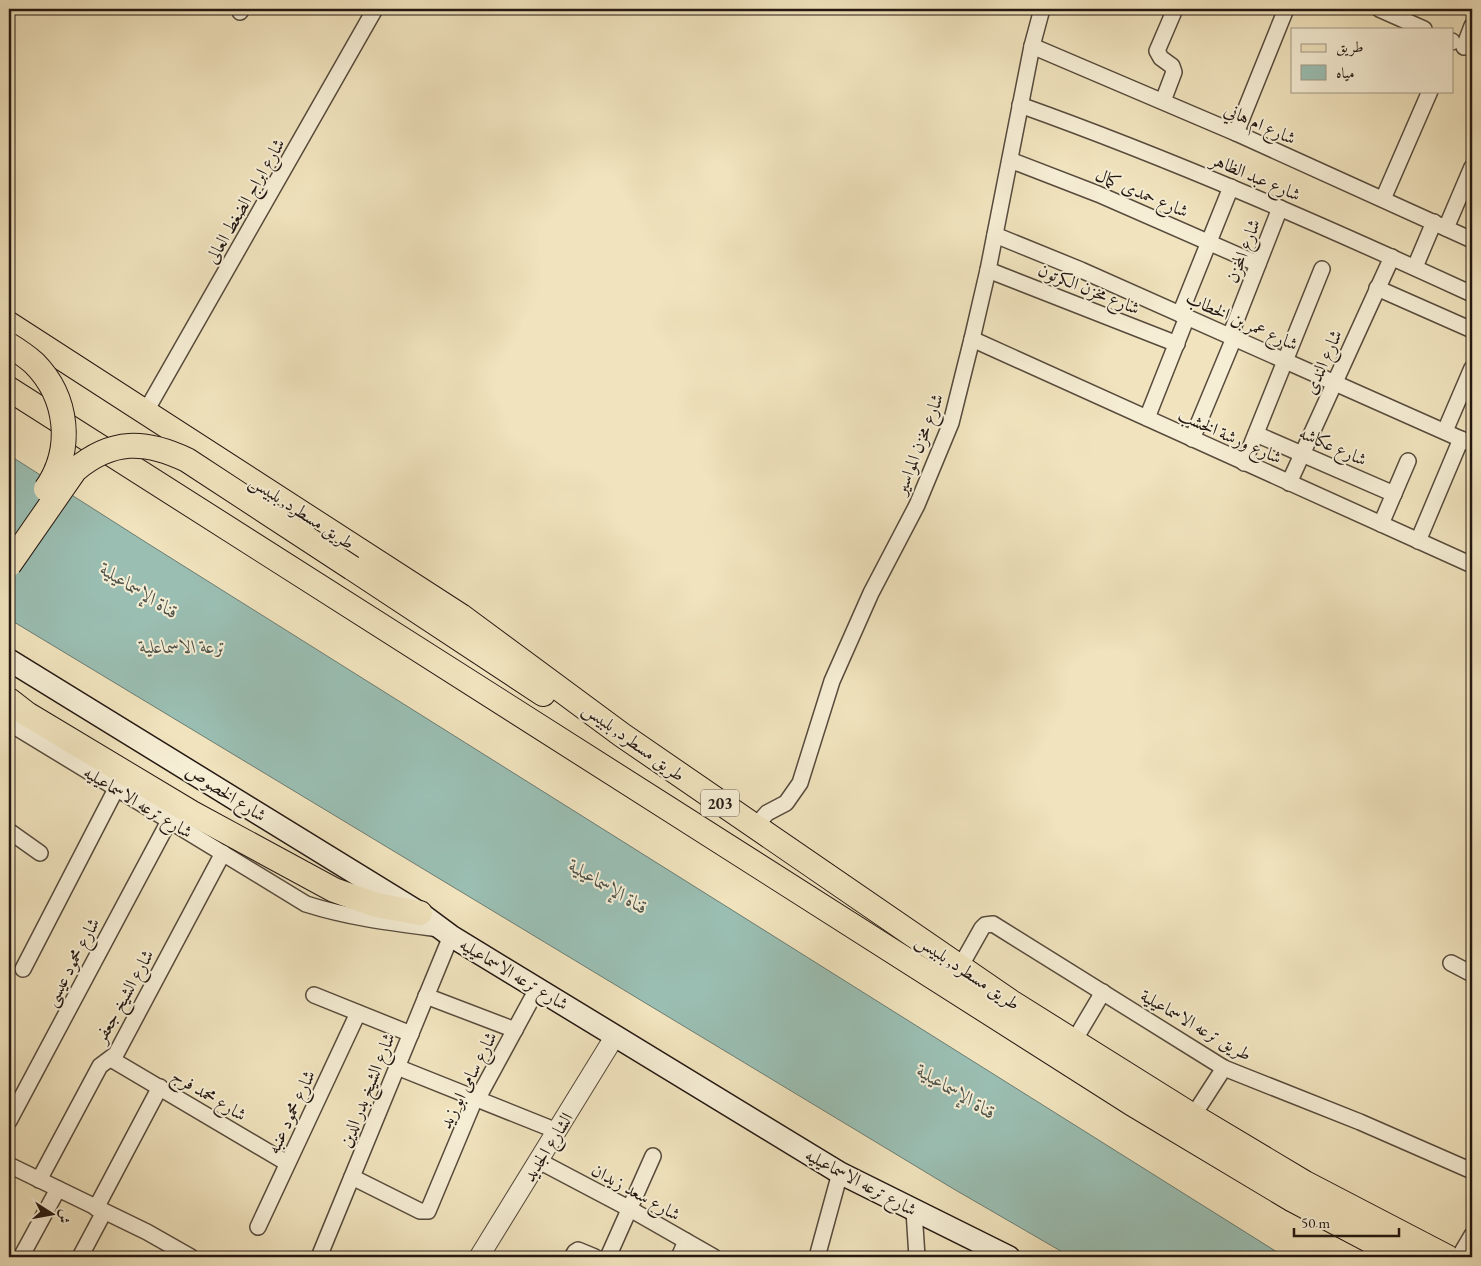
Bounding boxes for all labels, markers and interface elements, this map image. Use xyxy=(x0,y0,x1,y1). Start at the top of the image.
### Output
legend xyxy=(1291,28,1454,92)
text: طريق xyxy=(1336,37,1363,57)
text: مياه xyxy=(1336,63,1354,82)
street label: شارع ام هاني xyxy=(1219,98,1300,154)
street label: شارع ابراج الضغط العالى xyxy=(199,134,294,270)
street label: شارع عبد الظاهر xyxy=(1204,147,1305,209)
street label: شارع حمدى كمال xyxy=(1091,163,1192,226)
street label: شارع المخزن xyxy=(1220,216,1269,287)
street label: شارع مخزن الكرتون xyxy=(1033,258,1144,323)
street label: شارع عمر بن الخطاب xyxy=(1181,286,1302,359)
street label: شارع الندى xyxy=(1298,326,1351,399)
street label: شارع مخزن المواسير xyxy=(888,390,952,501)
street label: شارع ورشة الخشب xyxy=(1173,402,1286,472)
street label: شارع عكاشه xyxy=(1294,420,1371,474)
street label: طريق مسطرد, بلبيس xyxy=(245,469,359,555)
water label: قناة الإسماعيلية xyxy=(93,555,184,626)
water label: ترعة الاسماعلية xyxy=(138,634,226,659)
street label: طريق مسطرد, بلبيس xyxy=(578,697,690,787)
street label: شارع الخصوص xyxy=(179,759,271,830)
street label: شارع ترعه الاسماعيليه xyxy=(77,760,197,847)
road number: 203 xyxy=(701,790,739,816)
water label: قناة الإسماعيلية xyxy=(562,852,653,922)
street label: شارع محمود عيسى xyxy=(39,913,108,1012)
street label: طريق مسطرد, بلبيس xyxy=(911,928,1025,1016)
street label: شارع ترعه الاسماعيليه xyxy=(453,932,573,1019)
street label: شارع الشيخ جعفر xyxy=(88,945,163,1051)
street label: طريق ترعه الاسماعيلية xyxy=(1136,983,1256,1067)
street label: شارع سامى ابو زيد xyxy=(433,1027,505,1134)
street label: شارع الشيخ بدر الدين xyxy=(333,1029,405,1153)
water label: قناة الإسماعيلية xyxy=(910,1057,1001,1127)
street label: شارع محمد فرج xyxy=(165,1063,251,1130)
street label: شارع محمود عنبه xyxy=(261,1066,324,1159)
street label: الشارع الجديد xyxy=(517,1108,581,1188)
street label: شارع ترعه الاسماعيليه xyxy=(800,1142,921,1224)
street label: شارع سعد زيدان xyxy=(586,1158,685,1229)
north arrow xyxy=(28,1188,78,1238)
scale bar xyxy=(1294,1206,1398,1238)
text: ش xyxy=(55,1208,75,1225)
text: 50 m xyxy=(1301,1213,1330,1232)

